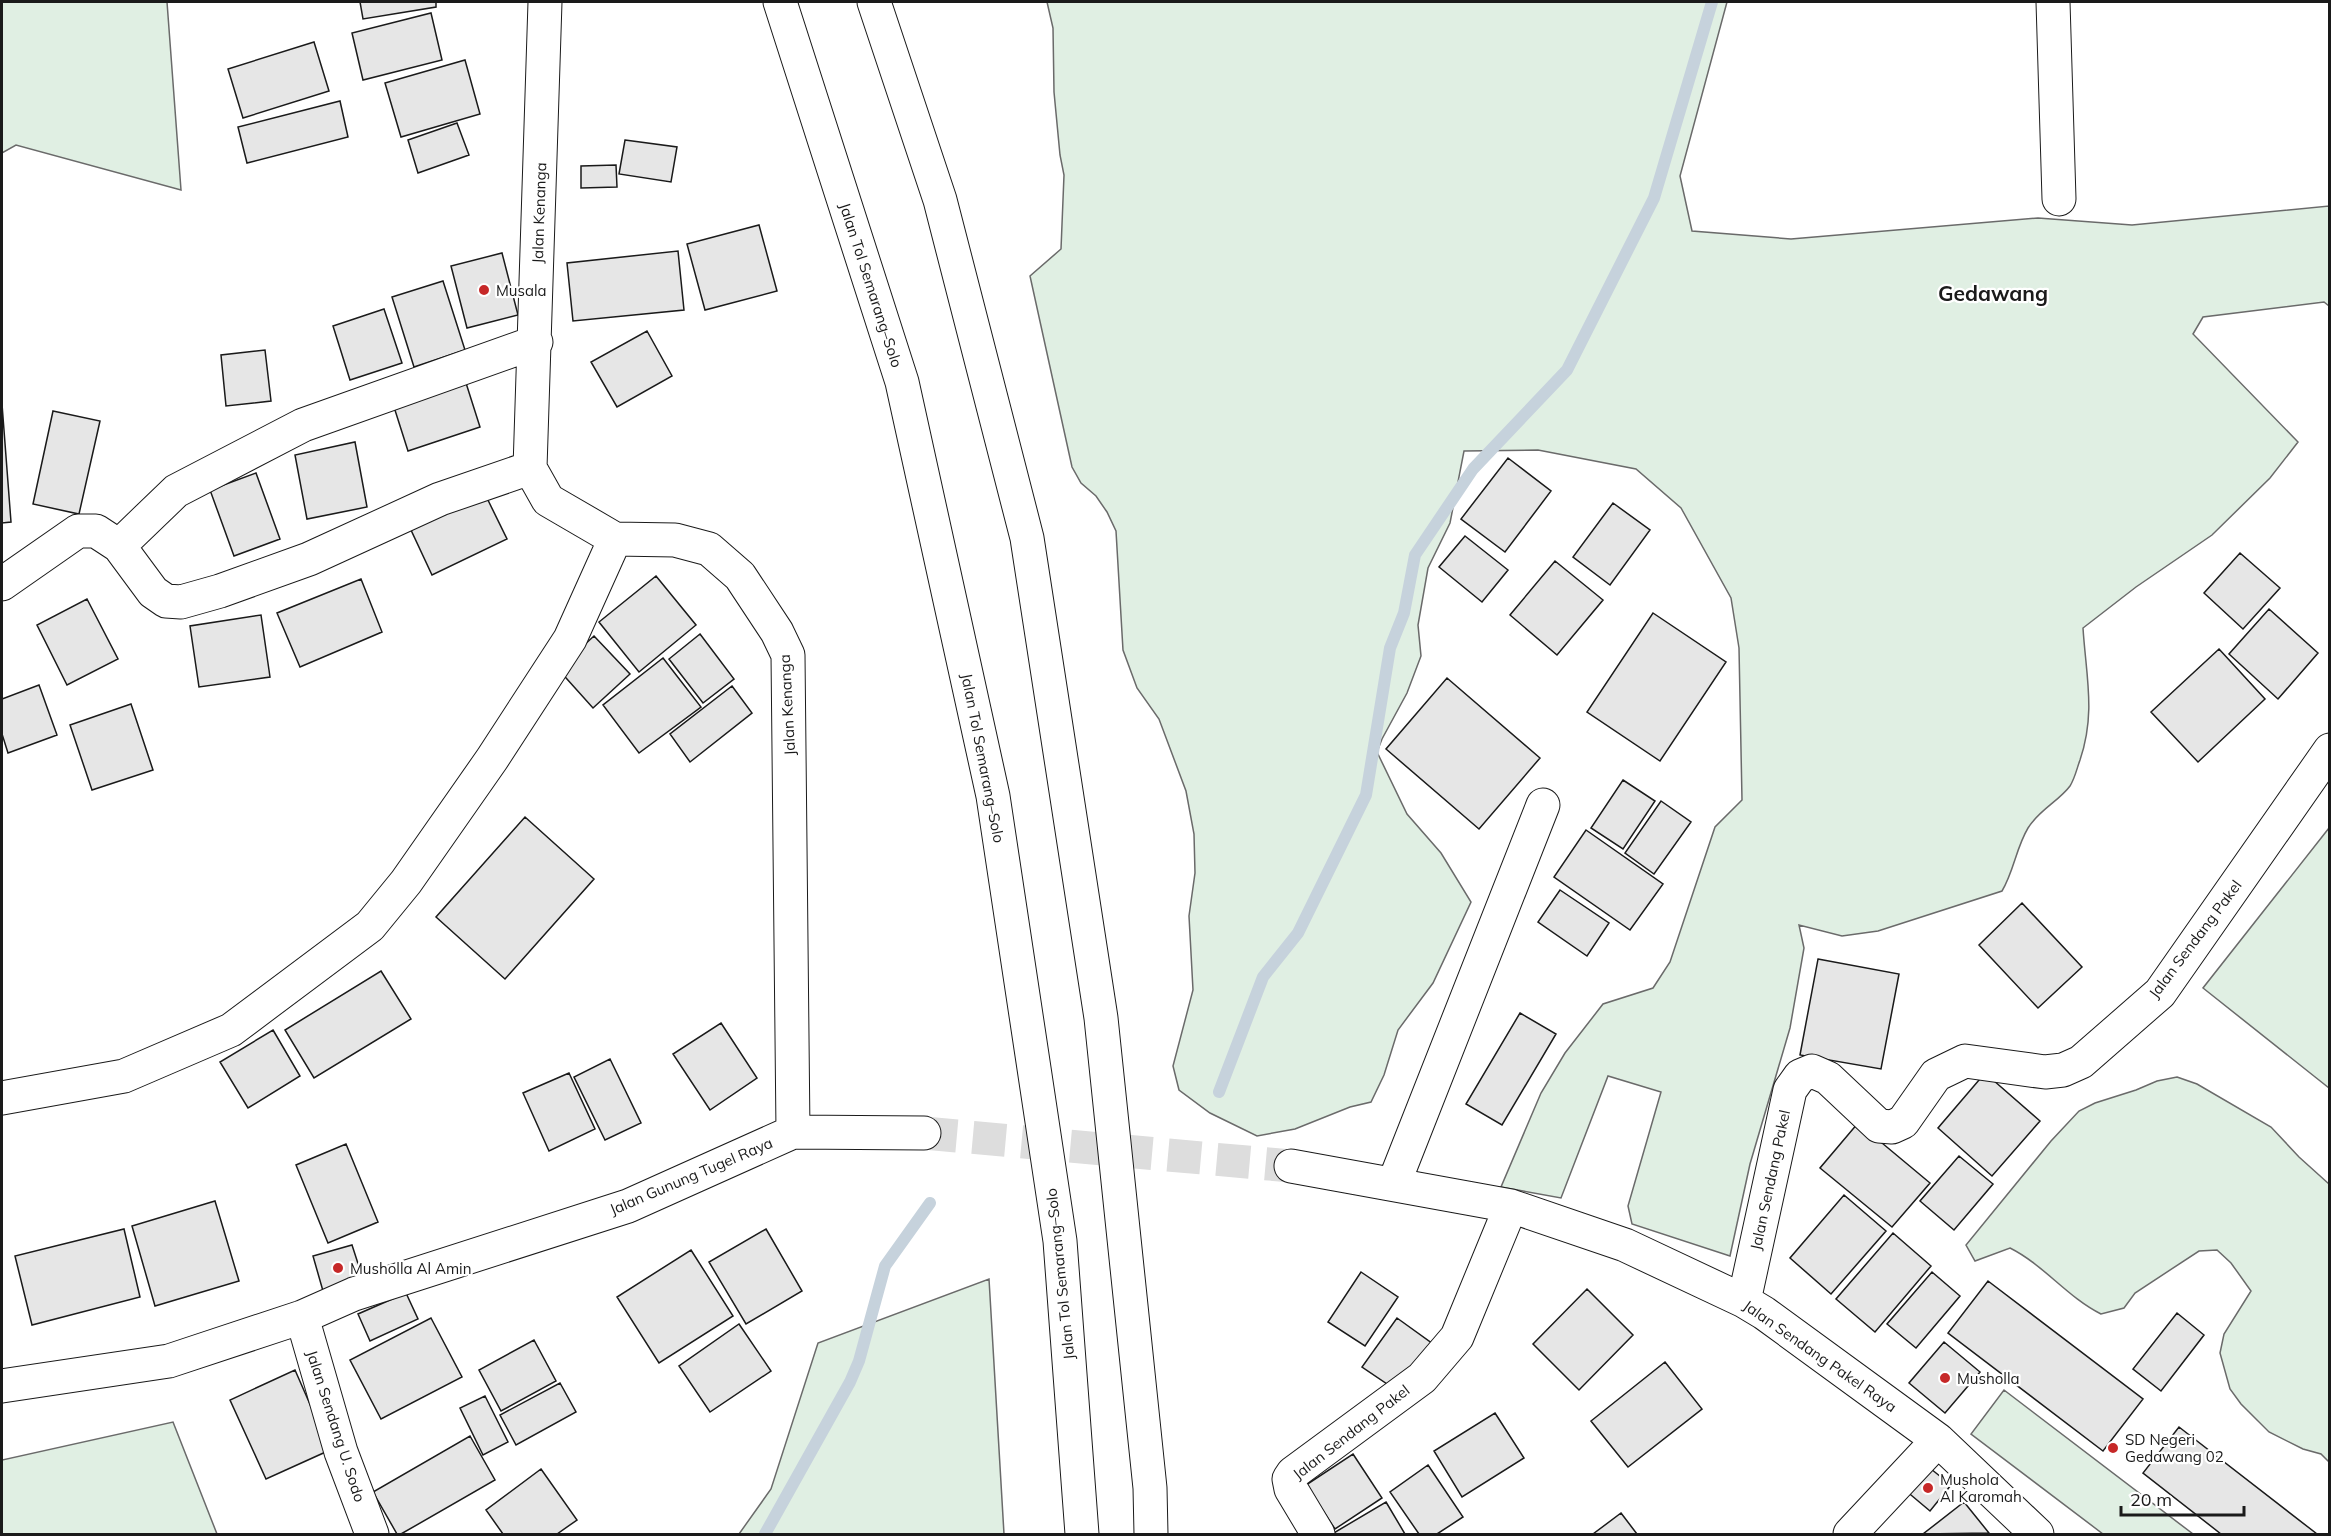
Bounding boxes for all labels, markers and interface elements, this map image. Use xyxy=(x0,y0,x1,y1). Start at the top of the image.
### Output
street label: Jalan Kenanga xyxy=(528,162,550,264)
street label: Jalan Tol Semarang–Solo xyxy=(835,200,907,370)
district label: Gedawang xyxy=(1938,280,2048,306)
place label: Musala xyxy=(496,281,547,300)
marker: Musala xyxy=(477,283,491,297)
street label: Jalan Kenanga xyxy=(775,654,799,756)
street label: Jalan Tol Semarang–Solo xyxy=(957,672,1009,844)
street label: Jalan Sendang Pakel xyxy=(2144,876,2246,1002)
street label: Jalan Sendang Pakel xyxy=(1746,1108,1794,1252)
street label: Jalan Gunung Tugel Raya xyxy=(607,1133,775,1219)
street label: Jalan Tol Semarang–Solo xyxy=(1042,1187,1078,1361)
place label: Musholla Al Amin xyxy=(350,1259,471,1278)
marker: Musholla Al Amin xyxy=(331,1261,345,1275)
street label: Jalan Sendang Pakel Raya xyxy=(1740,1296,1900,1416)
street label: Jalan Sendang U. Sodo xyxy=(302,1348,370,1504)
place label: Musholla xyxy=(1957,1369,2019,1388)
marker: Musholla xyxy=(1938,1371,1952,1385)
street label: Jalan Sendang Pakel xyxy=(1289,1381,1413,1483)
place label: SD Negeri Gedawang 02 xyxy=(2125,1430,2224,1466)
marker: SD Negeri Gedawang 02 xyxy=(2106,1441,2120,1455)
place label: Mushola Al Karomah xyxy=(1940,1470,2022,1506)
scale bar xyxy=(2121,1479,2244,1517)
marker: Mushola Al Karomah xyxy=(1921,1481,1935,1495)
text: 20 m xyxy=(2130,1488,2172,1511)

